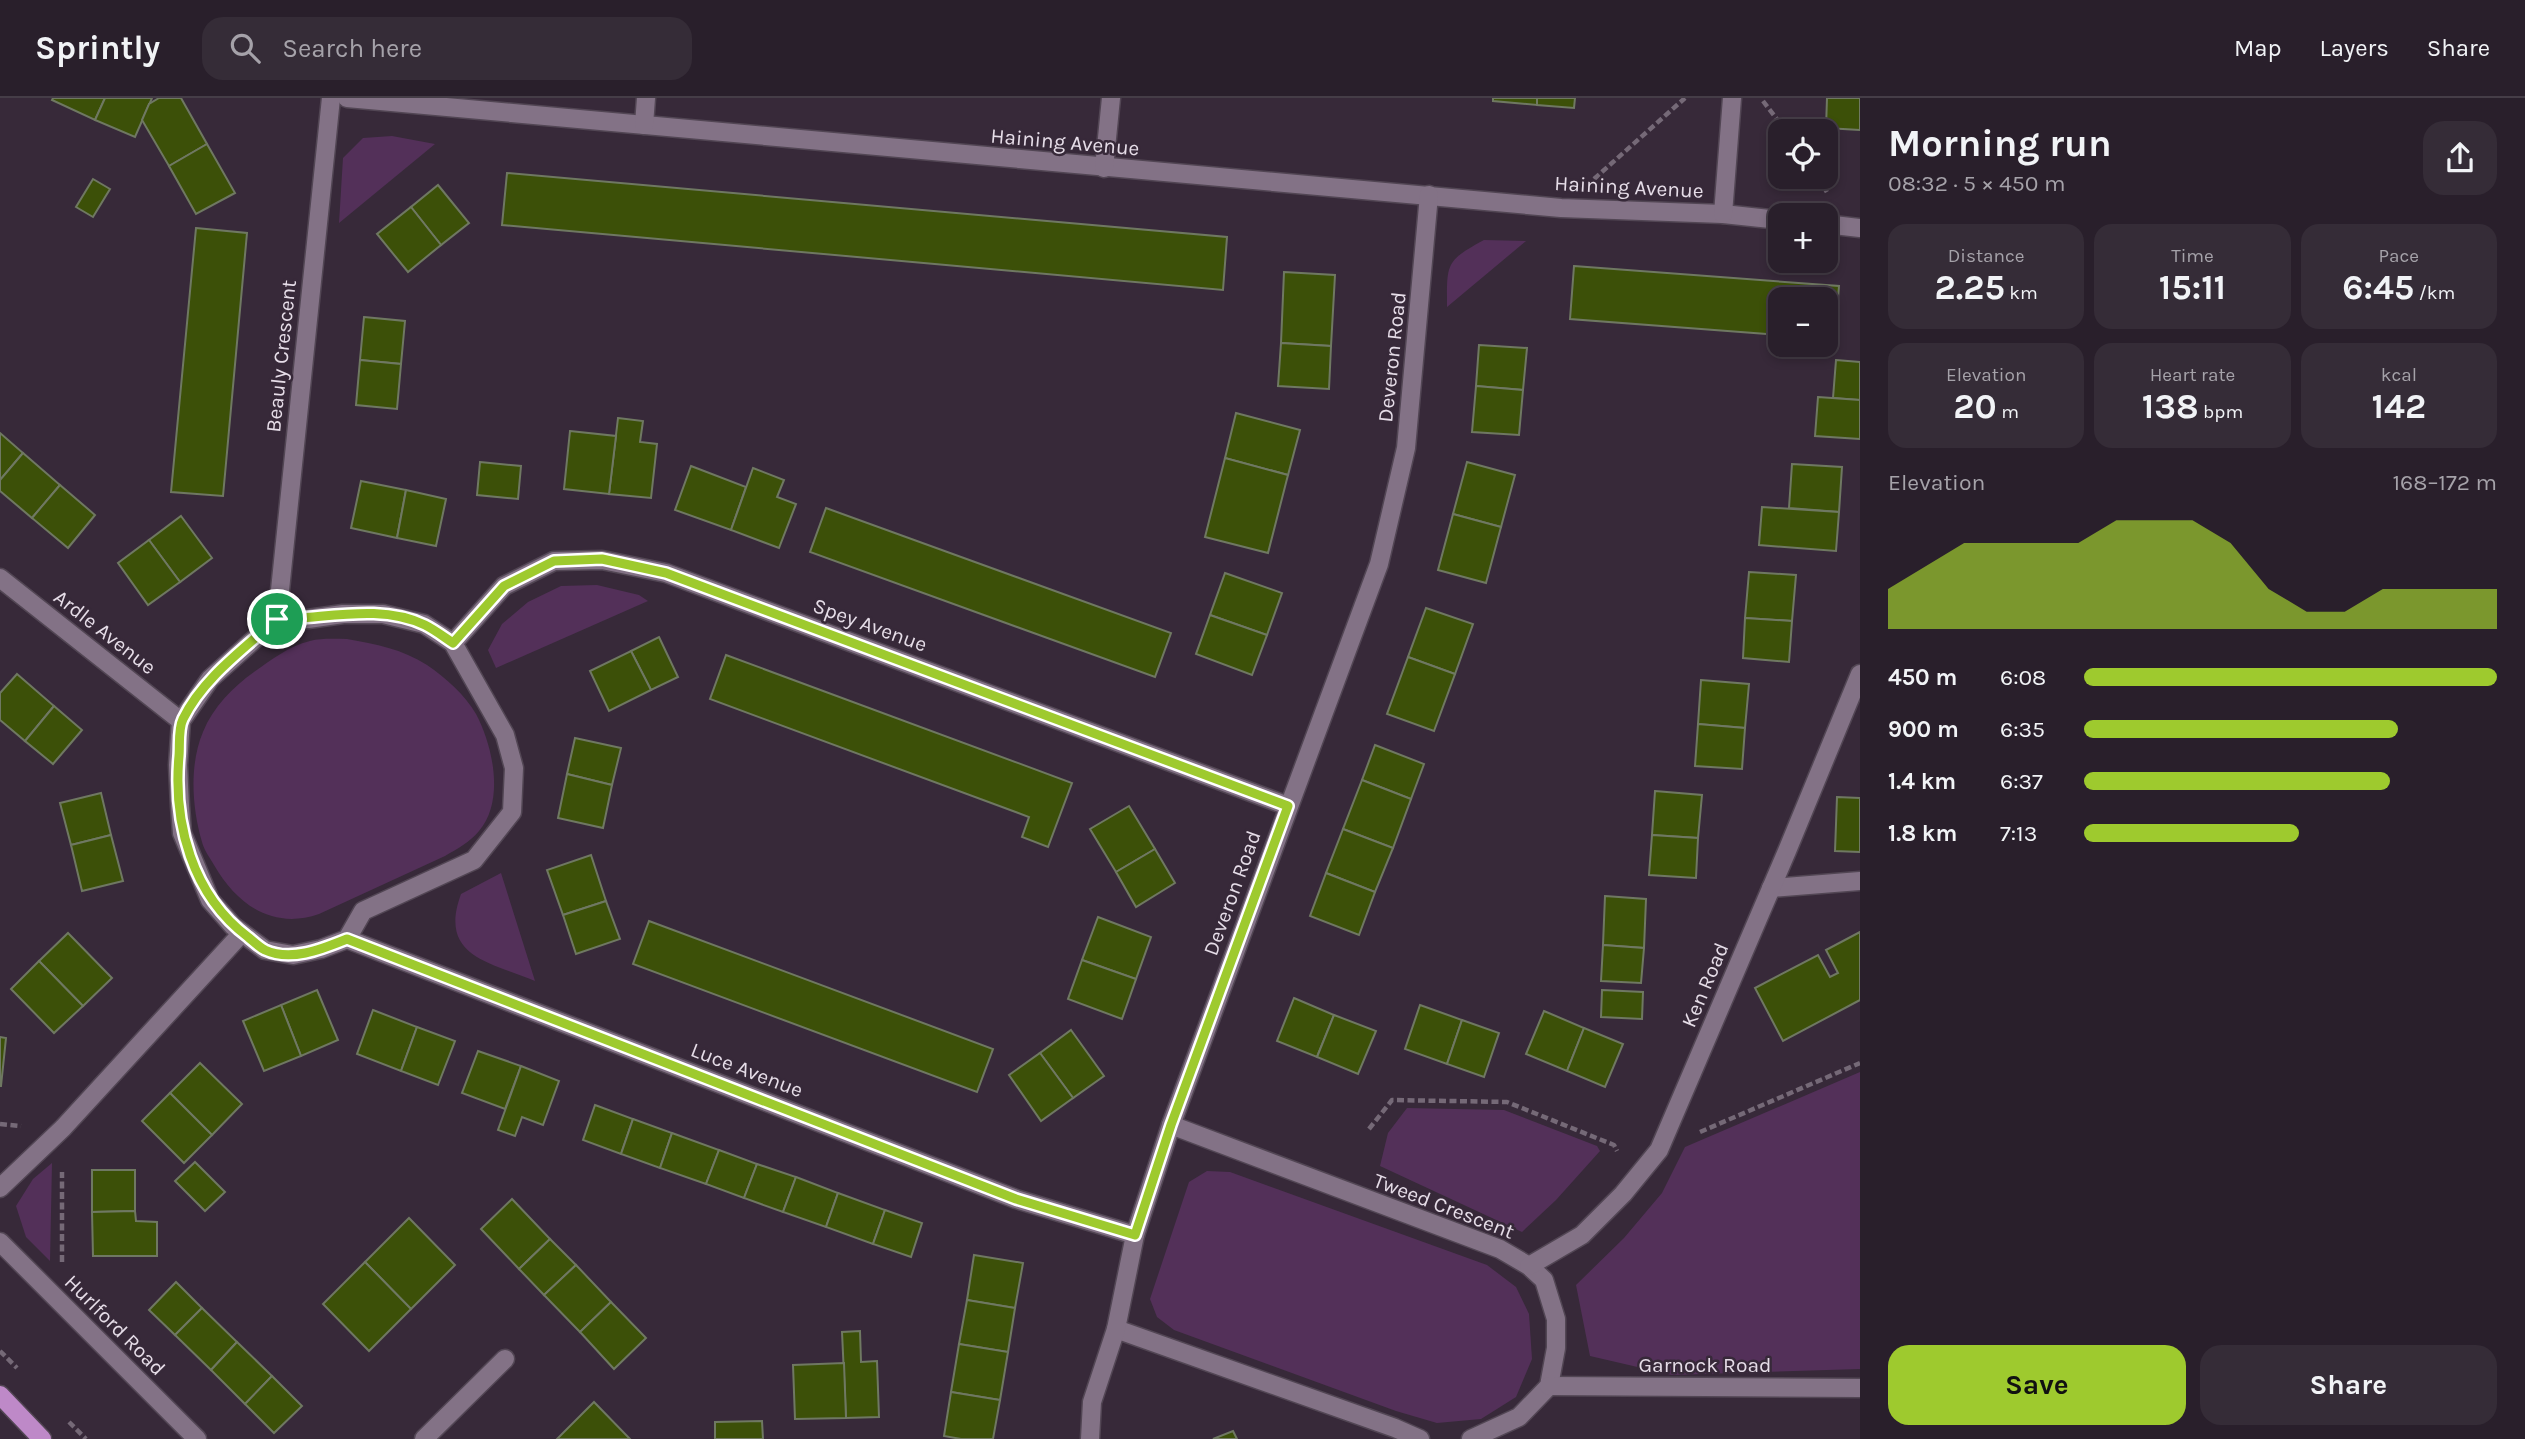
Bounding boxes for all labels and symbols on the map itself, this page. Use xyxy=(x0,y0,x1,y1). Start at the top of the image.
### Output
street label: Haining Avenue xyxy=(990,124,1140,160)
street label: Haining Avenue xyxy=(1554,171,1704,203)
street label: Beauly Crescent xyxy=(261,278,301,433)
street label: Deveron Road xyxy=(1373,291,1411,423)
street label: Ardle Avenue xyxy=(49,585,161,679)
pin xyxy=(247,589,307,649)
street label: Spey Avenue xyxy=(810,593,930,657)
street label: Deveron Road xyxy=(1198,827,1266,959)
street label: Ken Road xyxy=(1676,939,1734,1031)
street label: Luce Avenue xyxy=(687,1038,807,1102)
street label: Tweed Crescent xyxy=(1370,1168,1518,1244)
street label: Hurlford Road xyxy=(60,1270,170,1380)
street label: Garnock Road xyxy=(1639,1353,1771,1377)

